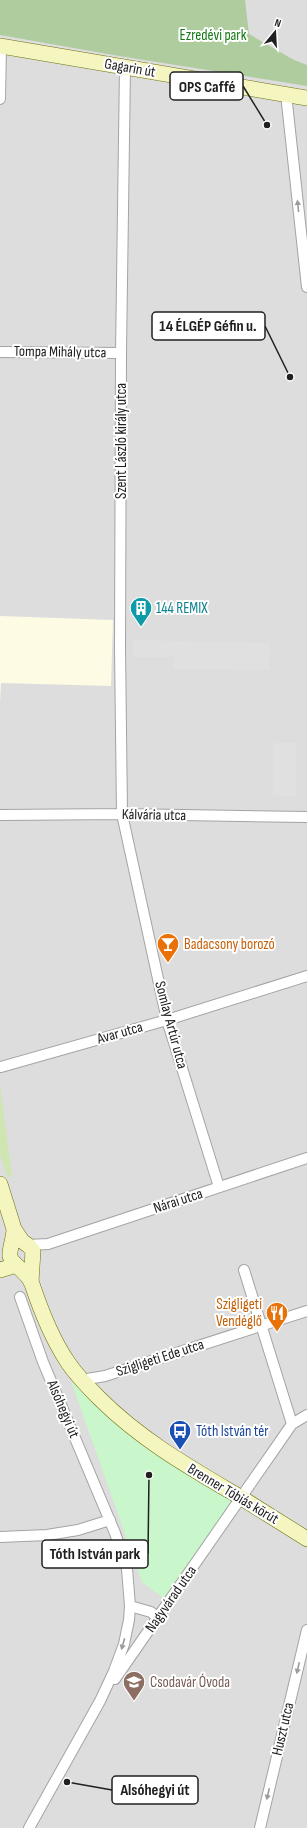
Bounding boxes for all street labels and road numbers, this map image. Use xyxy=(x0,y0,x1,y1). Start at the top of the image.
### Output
street label: Gagarin út xyxy=(103,54,157,82)
street label: Tompa Mihály utca xyxy=(14,342,107,362)
street label: Szent László király utca xyxy=(112,383,131,499)
street label: Kálvária utca xyxy=(122,805,186,825)
street label: Somlay Artúr utca xyxy=(150,979,192,1071)
street label: Avar utca xyxy=(94,1017,145,1049)
street label: Nárai utca xyxy=(151,1184,205,1218)
street label: Szigligeti Ede utca xyxy=(114,1335,207,1381)
street label: Alsóhegyi út xyxy=(42,1376,84,1441)
street label: Brenner Tóbiás körút xyxy=(184,1459,282,1529)
street label: Nagyvárad utca xyxy=(141,1562,201,1636)
street label: Huszt utca xyxy=(268,1700,298,1757)

